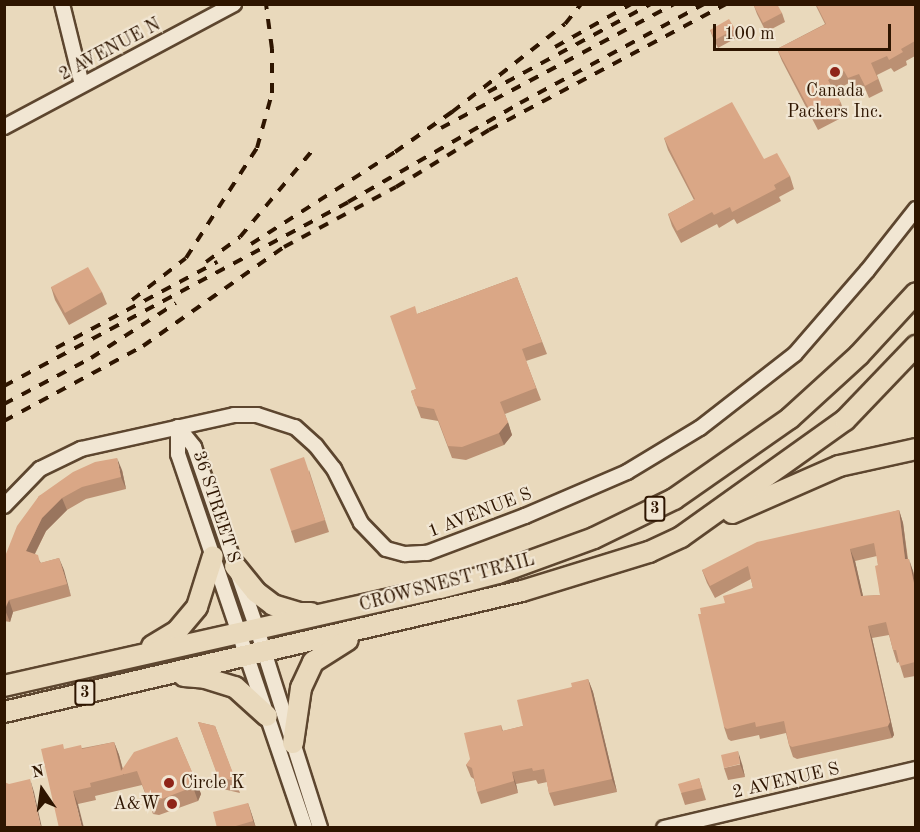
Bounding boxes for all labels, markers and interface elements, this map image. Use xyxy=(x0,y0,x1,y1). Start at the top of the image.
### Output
scale bar xyxy=(716,12,894,50)
street label: 2 AVENUE N xyxy=(56,14,164,86)
text: 100 m xyxy=(724,25,775,43)
marker: Canada Packers Inc. xyxy=(828,65,842,79)
place label: Canada Packers Inc. xyxy=(787,81,883,124)
street label: 36 STREET S xyxy=(188,448,244,566)
street label: 1 AVENUE S xyxy=(425,483,535,543)
road number: 3 xyxy=(643,496,667,522)
street label: CROWSNEST TRAIL xyxy=(357,549,537,617)
road number: 3 xyxy=(73,680,97,706)
street label: 2 AVENUE S xyxy=(730,758,842,804)
north arrow xyxy=(12,760,72,820)
text: N xyxy=(30,763,46,782)
place label: Circle K xyxy=(181,772,245,794)
marker: Circle K xyxy=(162,776,176,790)
place label: A&W xyxy=(113,793,160,815)
marker: A&W xyxy=(165,797,179,811)

